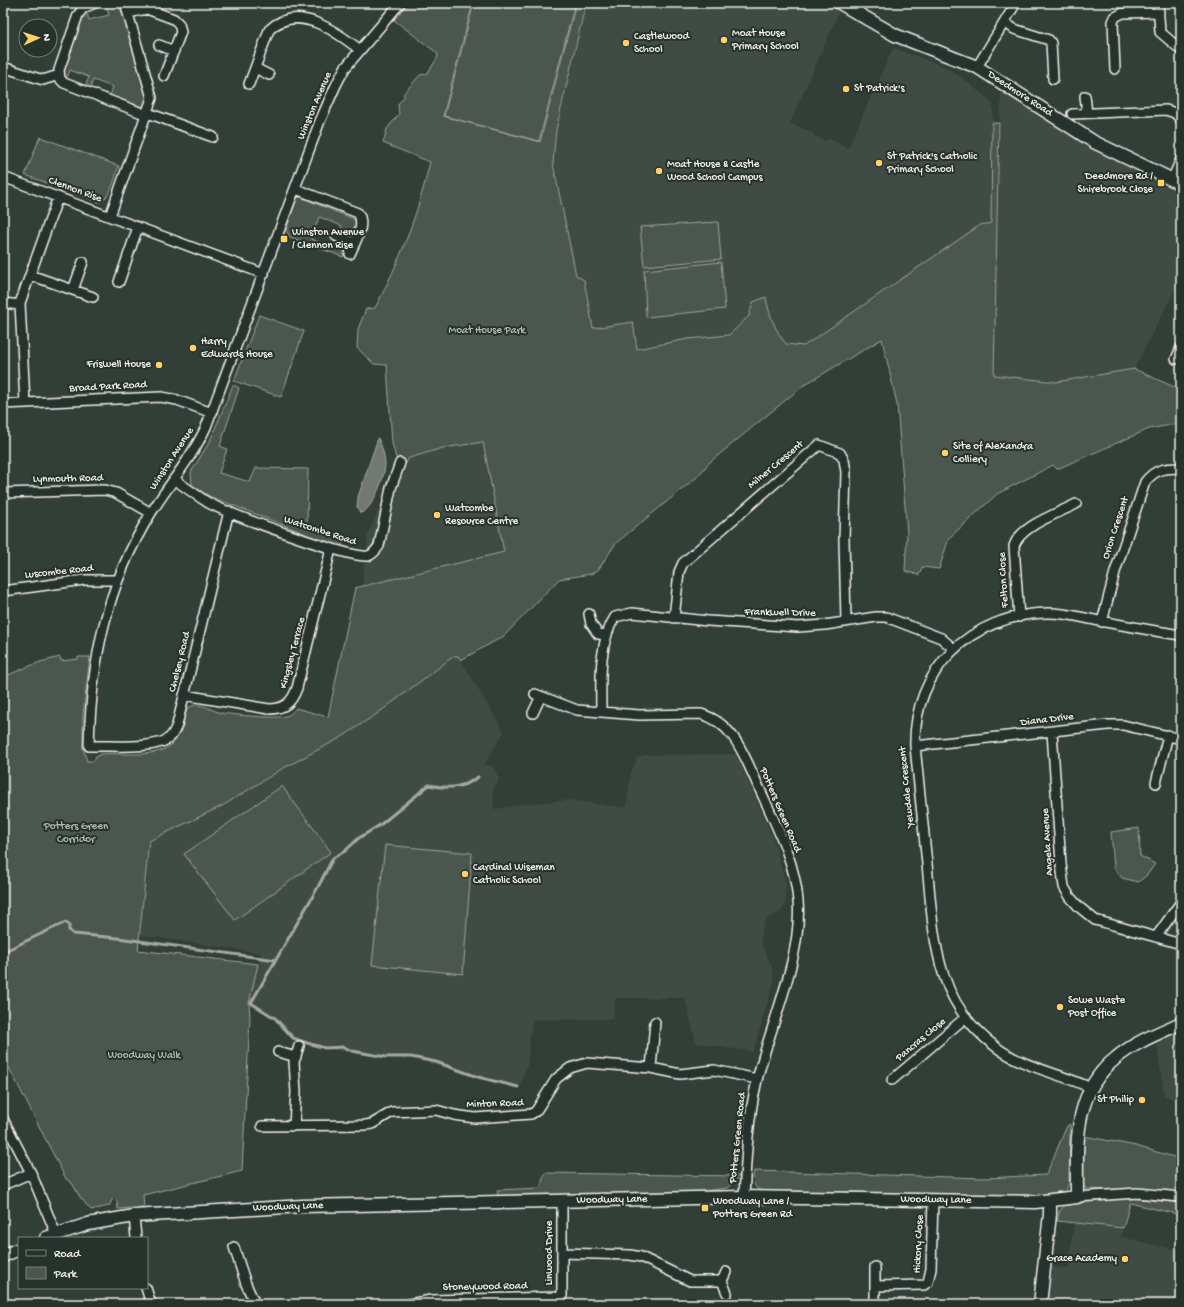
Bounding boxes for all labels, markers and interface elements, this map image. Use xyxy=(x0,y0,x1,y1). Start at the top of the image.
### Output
north arrow xyxy=(18,18,58,58)
place label: Moat House Primary School xyxy=(731,28,799,53)
place label: Castlewood School xyxy=(634,31,691,56)
text: N xyxy=(40,34,52,41)
marker: Moat House Primary School xyxy=(719,35,729,45)
marker: Castlewood School xyxy=(621,38,631,48)
street label: Deedmore Road xyxy=(985,68,1056,120)
street label: Winston Avenue xyxy=(295,70,335,142)
place label: St Patrick's xyxy=(854,83,906,95)
marker: St Patrick's xyxy=(841,84,851,94)
place label: St Patrick's Catholic Primary School xyxy=(886,151,978,176)
marker: St Patrick's Catholic Primary School xyxy=(874,158,884,168)
place label: Moat House & Castle Wood School Campus xyxy=(667,159,763,184)
marker: Moat House & Castle Wood School Campus xyxy=(654,166,664,176)
place label: Deedmore Rd / Shirebrook Close xyxy=(1078,171,1153,196)
street label: Clennon Rise xyxy=(47,175,104,205)
marker: Deedmore Rd / Shirebrook Close xyxy=(1156,178,1166,188)
place label: Winston Avenue / Clennon Rise xyxy=(292,227,364,252)
marker: Winston Avenue / Clennon Rise xyxy=(279,234,289,244)
park label: Moat House Park xyxy=(449,325,527,337)
place label: Harry Edwards House xyxy=(201,336,273,361)
marker: Harry Edwards House xyxy=(188,343,198,353)
place label: Friswell House xyxy=(86,359,151,371)
marker: Friswell House xyxy=(154,360,164,370)
street label: Broad Park Road xyxy=(68,379,149,395)
street label: Winston Avenue xyxy=(147,425,197,493)
street label: Milner Crescent xyxy=(746,437,807,492)
place label: Site of Alexandra Colliery xyxy=(953,440,1034,466)
marker: Site of Alexandra Colliery xyxy=(940,448,950,458)
street label: Lynmouth Road xyxy=(33,472,105,486)
street label: Orion Crescent xyxy=(1100,494,1132,561)
place label: Watcombe Resource Centre xyxy=(445,503,519,528)
marker: Watcombe Resource Centre xyxy=(432,510,442,520)
street label: Watcombe Road xyxy=(282,514,359,549)
street label: Felton Close xyxy=(997,552,1011,609)
street label: Luscombe Road xyxy=(24,562,95,582)
street label: Frankwell Drive xyxy=(743,606,816,620)
street label: Kingsley Terrace xyxy=(278,616,308,690)
street label: Chelsey Road xyxy=(167,629,194,693)
street label: Diana Drive xyxy=(1019,711,1075,729)
street label: Yewdale Crescent xyxy=(897,744,917,829)
street label: Potters Green Road xyxy=(756,765,804,856)
street label: Angela Avenue xyxy=(1040,807,1056,876)
park label: Potters Green Corridor xyxy=(43,821,109,846)
place label: Cardinal Wiseman Catholic School xyxy=(473,862,556,887)
marker: Cardinal Wiseman Catholic School xyxy=(460,869,470,879)
place label: Sowe Waste Post Office xyxy=(1067,995,1126,1020)
marker: Sowe Waste Post Office xyxy=(1055,1002,1065,1012)
street label: Pancras Close xyxy=(893,1015,949,1065)
park label: Woodway Walk xyxy=(108,1050,181,1062)
street label: Potters Green Road xyxy=(727,1091,749,1185)
place label: St Philip xyxy=(1097,1094,1135,1106)
marker: St Philip xyxy=(1137,1095,1147,1105)
street label: Minton Road xyxy=(466,1097,525,1111)
street label: Woodway Lane xyxy=(576,1193,648,1207)
street label: Woodway Lane xyxy=(900,1193,972,1207)
place label: Woodway Lane / Potters Green Rd xyxy=(712,1196,794,1221)
street label: Woodway Lane xyxy=(252,1200,324,1214)
marker: Woodway Lane / Potters Green Rd xyxy=(700,1203,710,1213)
street label: Hickory Close xyxy=(911,1214,927,1274)
street label: Linwood Drive xyxy=(544,1220,556,1285)
legend xyxy=(18,1237,148,1289)
text: Road xyxy=(54,1248,81,1262)
place label: Grace Academy xyxy=(1046,1253,1118,1265)
marker: Grace Academy xyxy=(1120,1254,1130,1264)
text: Park xyxy=(53,1268,79,1282)
street label: Stoneywood Road xyxy=(443,1280,529,1294)

